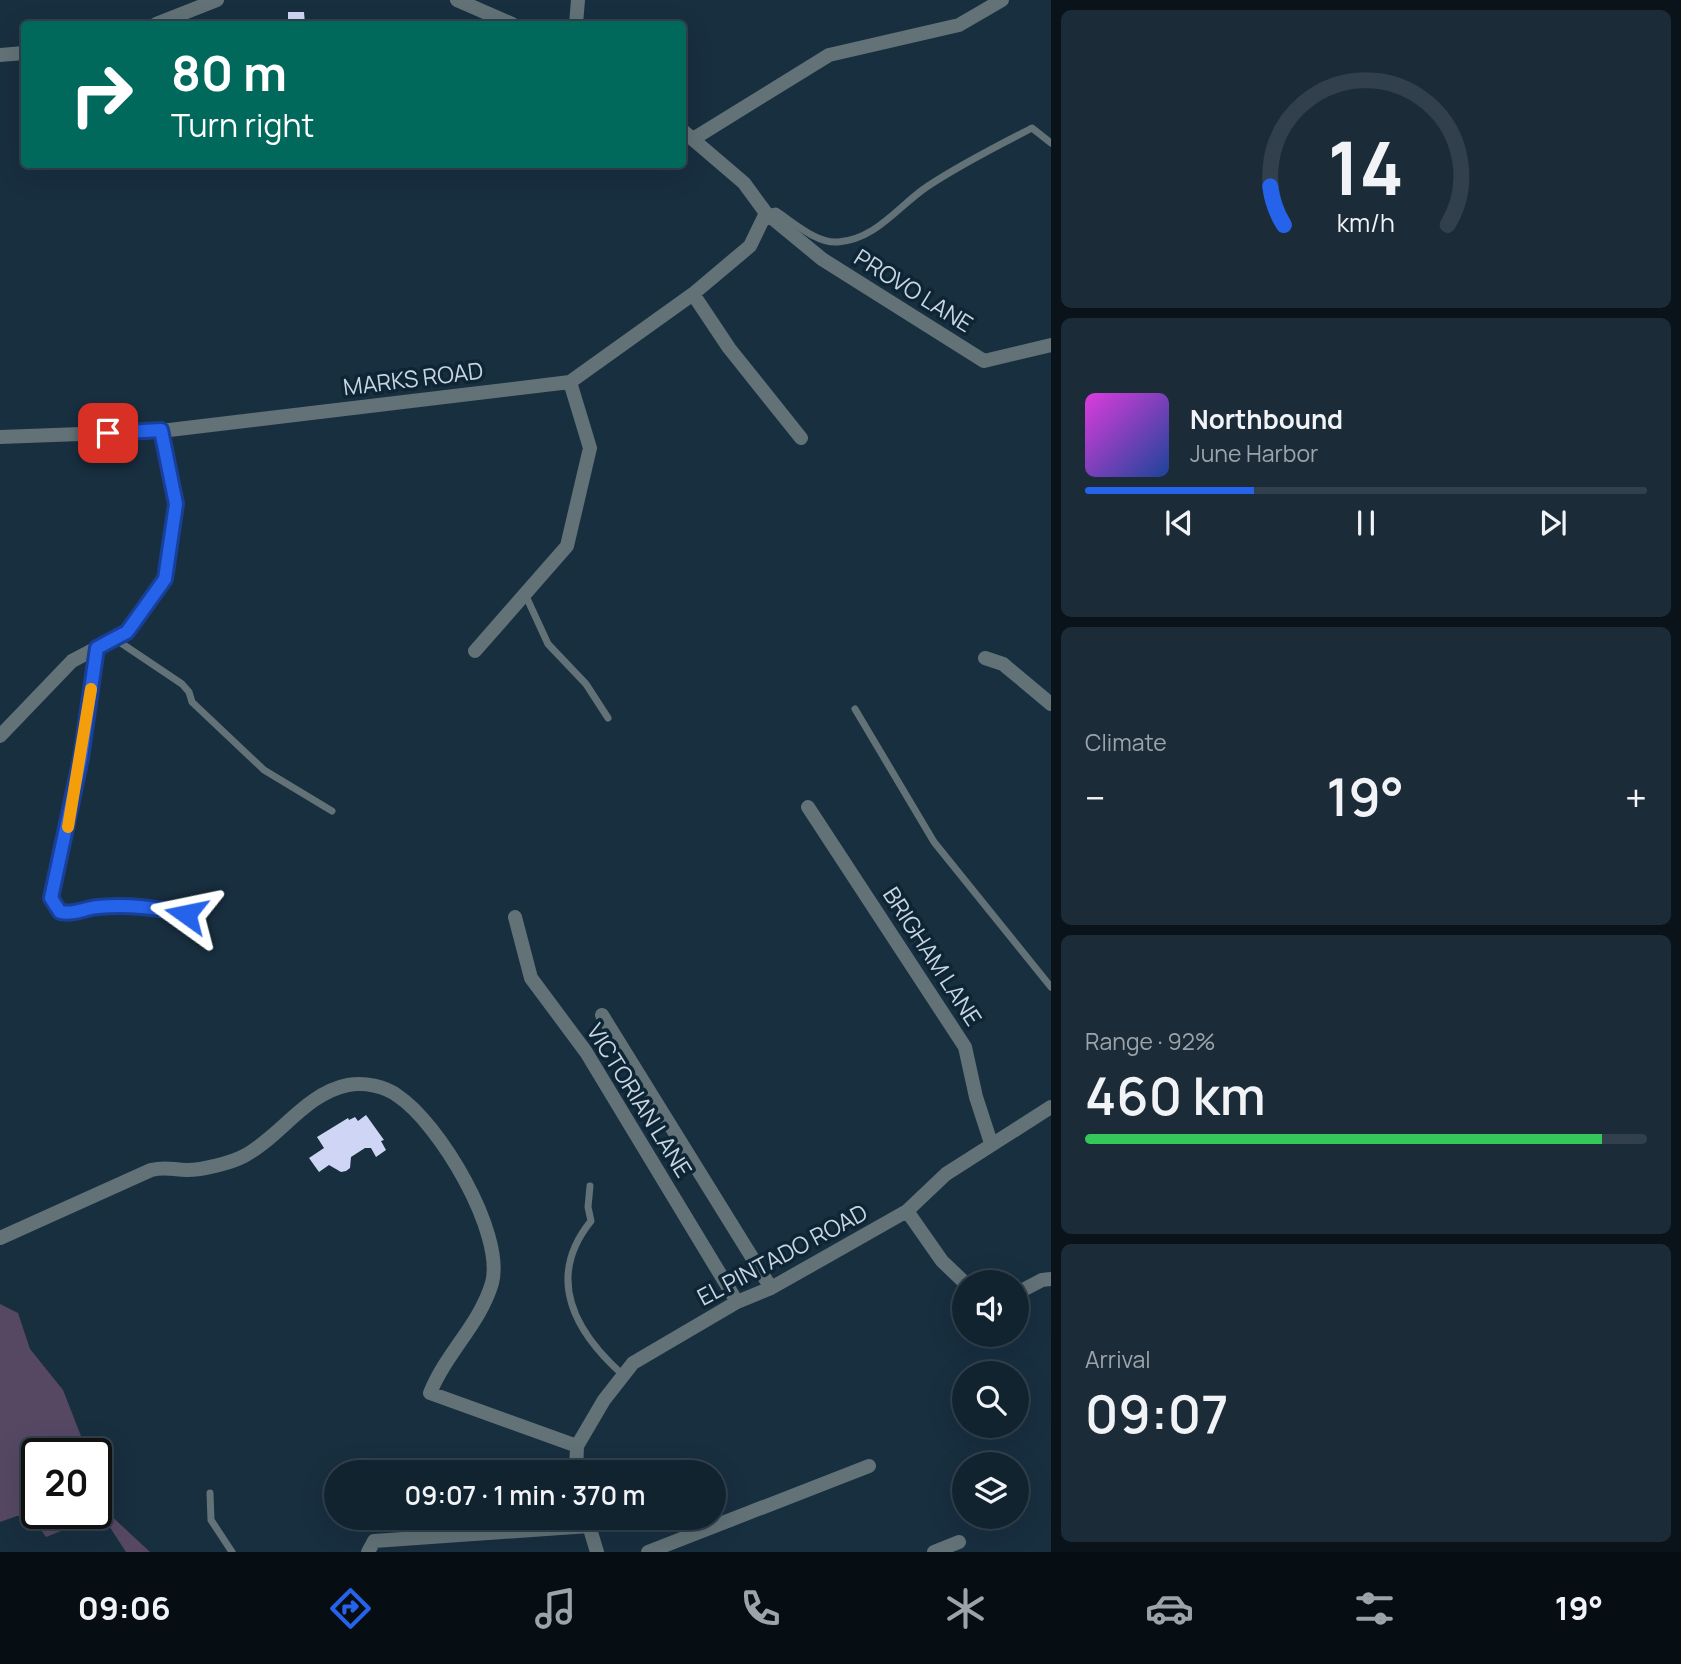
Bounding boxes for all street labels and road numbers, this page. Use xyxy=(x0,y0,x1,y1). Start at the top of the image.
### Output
street label: PROVO LANE xyxy=(849,241,979,339)
street label: MARKS ROAD xyxy=(341,354,485,402)
street label: BRIGHAM LANE xyxy=(876,880,990,1032)
street label: VICTORIAN LANE xyxy=(580,1017,700,1183)
street label: EL PINTADO ROAD xyxy=(691,1196,873,1312)

